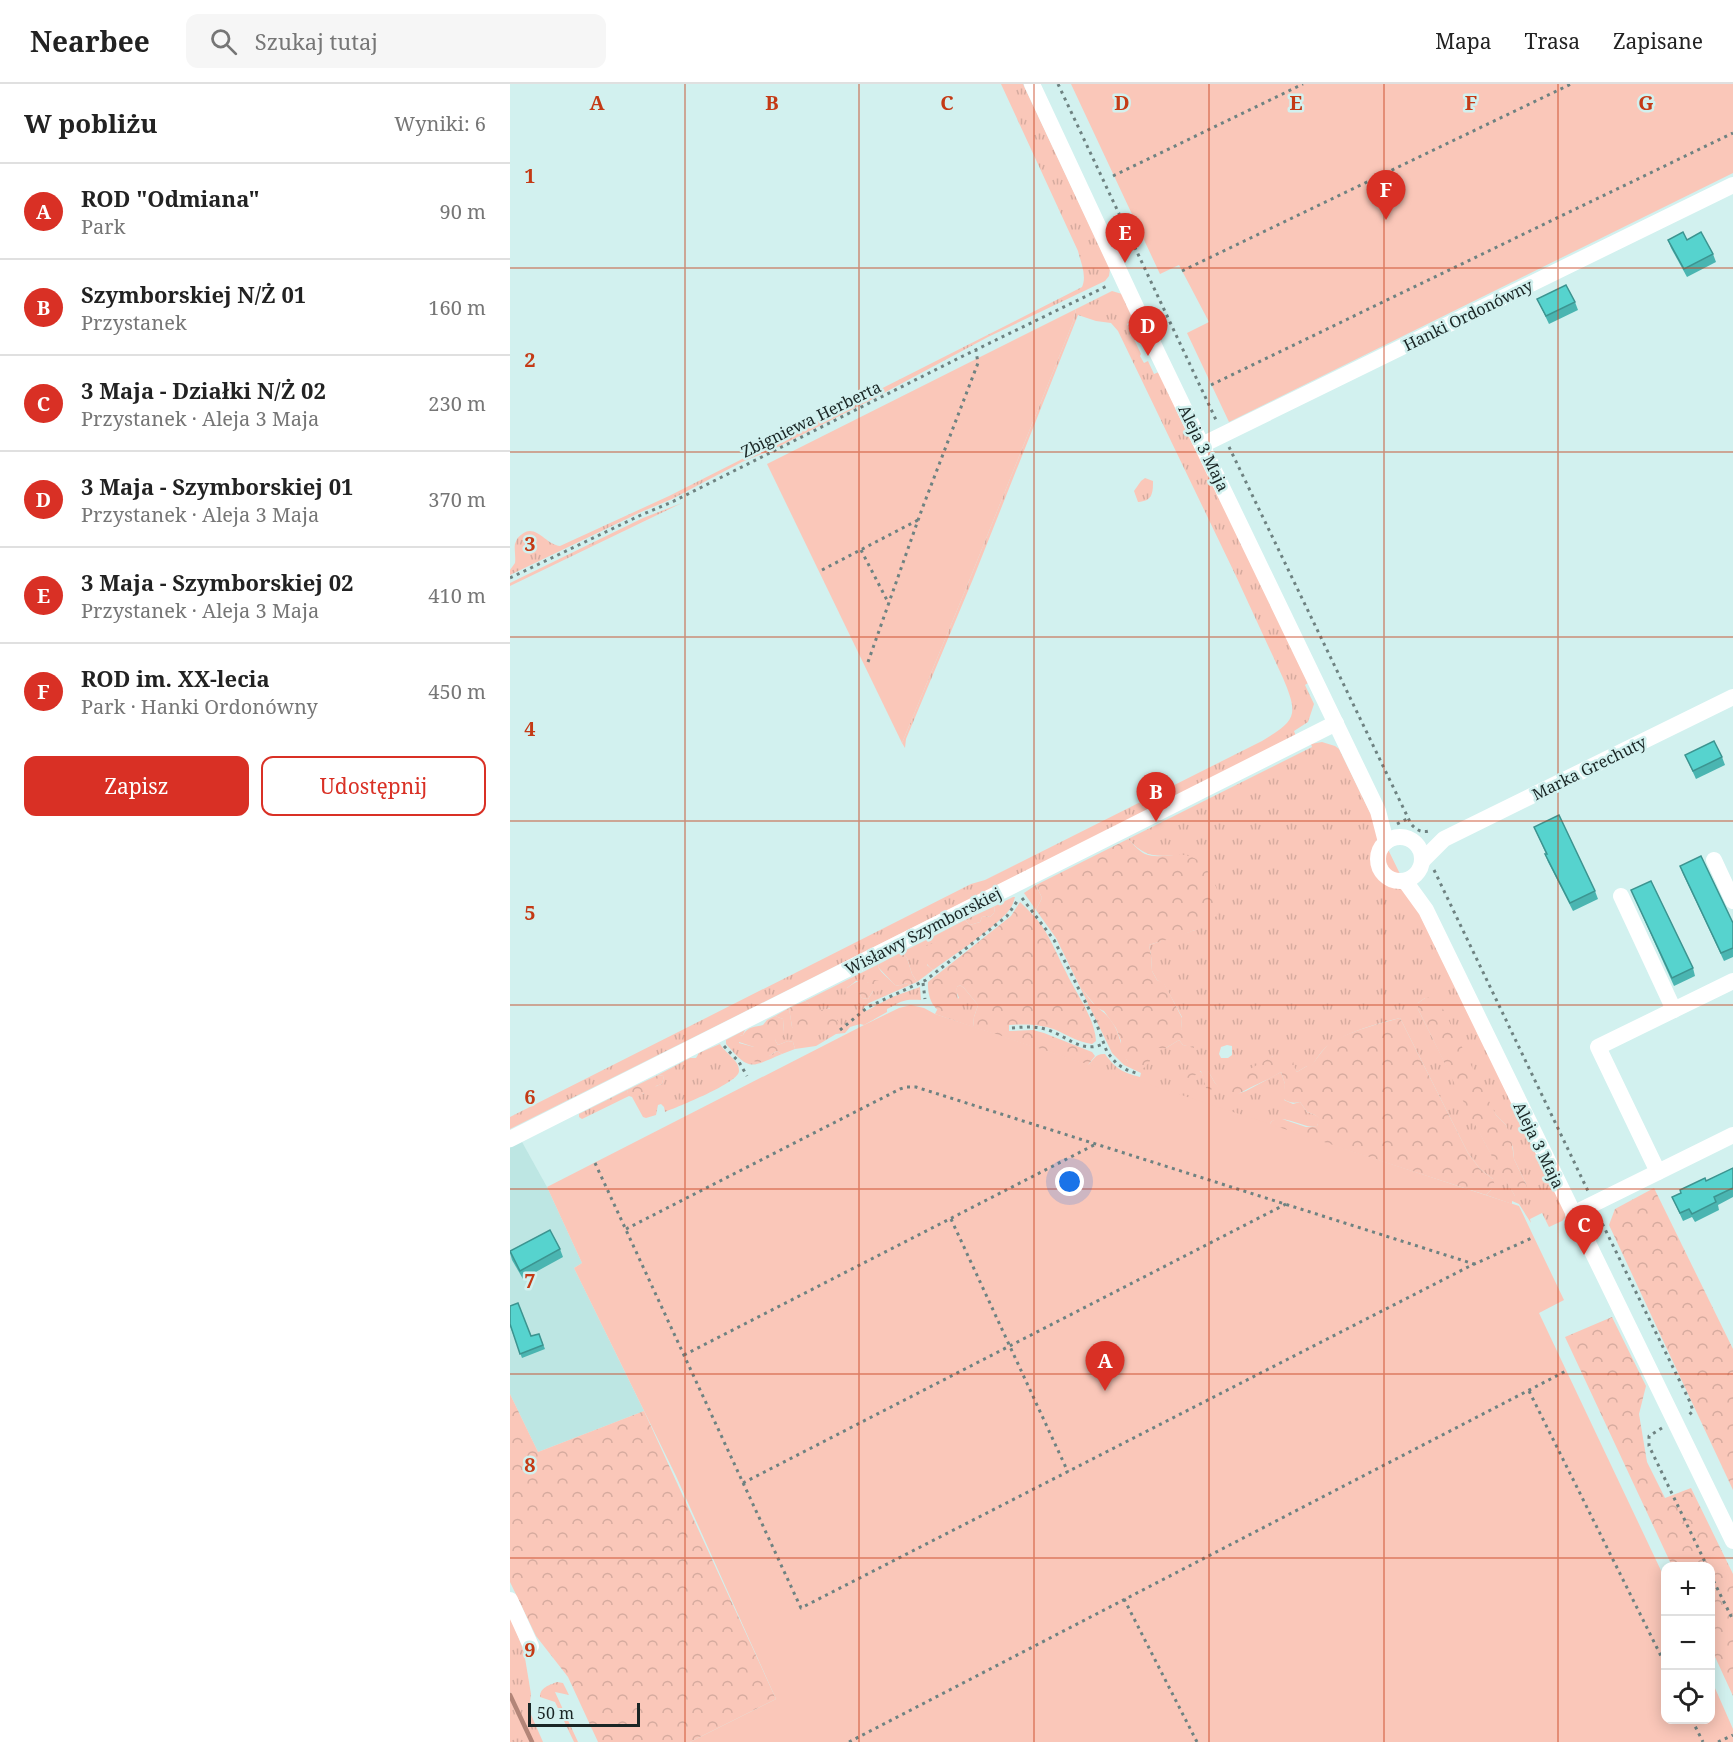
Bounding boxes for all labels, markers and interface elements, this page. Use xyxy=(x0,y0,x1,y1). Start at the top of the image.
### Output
search box xyxy=(186,14,606,68)
text: Nearbee xyxy=(30,22,150,60)
icon: search xyxy=(207,25,240,58)
text: Szukaj tutaj xyxy=(255,26,378,56)
text: Mapa xyxy=(1435,27,1492,55)
text: Trasa xyxy=(1525,27,1580,55)
text: Zapisane xyxy=(1613,27,1703,55)
text: A xyxy=(589,89,605,116)
text: B xyxy=(765,89,779,116)
text: C xyxy=(940,89,954,116)
text: D xyxy=(1114,89,1130,116)
text: E xyxy=(1289,89,1303,116)
text: F xyxy=(1465,89,1477,116)
text: G xyxy=(1638,89,1654,116)
text: W pobliżu xyxy=(24,105,158,141)
text: Wyniki: 6 xyxy=(394,110,486,137)
text: 1 xyxy=(524,162,536,189)
pin: F xyxy=(1366,170,1406,220)
text: ROD "Odmiana" xyxy=(81,183,260,213)
text: A xyxy=(36,198,51,225)
text: 90 m xyxy=(440,198,486,225)
text: Park xyxy=(81,213,125,240)
pin: E xyxy=(1106,214,1144,263)
street label: Hanki Ordonówny xyxy=(1400,274,1537,356)
text: Szymborskiej N/Ż 01 xyxy=(81,279,306,309)
text: B xyxy=(37,294,50,321)
text: 160 m xyxy=(428,294,486,321)
pin: D xyxy=(1128,306,1168,356)
text: Przystanek xyxy=(81,309,187,336)
text: 2 xyxy=(524,346,536,373)
text: 3 Maja - Działki N/Ż 02 xyxy=(81,375,326,405)
street label: Zbigniewa Herberta xyxy=(737,376,885,462)
text: C xyxy=(37,390,50,417)
text: 230 m xyxy=(428,390,486,417)
street label: Aleja 3 Maja xyxy=(1174,401,1234,495)
text: Przystanek · Aleja 3 Maja xyxy=(81,405,319,432)
text: 3 Maja - Szymborskiej 01 xyxy=(81,471,354,501)
text: D xyxy=(36,486,51,513)
text: 370 m xyxy=(428,486,486,513)
text: Przystanek · Aleja 3 Maja xyxy=(81,501,319,528)
text: 3 xyxy=(524,530,536,557)
text: 3 Maja - Szymborskiej 02 xyxy=(81,567,354,597)
text: E xyxy=(37,582,50,609)
text: 410 m xyxy=(428,582,486,609)
text: Przystanek · Aleja 3 Maja xyxy=(81,597,319,624)
text: ROD im. XX-lecia xyxy=(81,663,270,693)
text: F xyxy=(37,678,50,705)
text: 450 m xyxy=(428,678,486,705)
text: Park · Hanki Ordonówny xyxy=(81,693,318,720)
text: 4 xyxy=(524,715,536,742)
street label: Marka Grechuty xyxy=(1528,730,1651,805)
button: Zapisz xyxy=(24,756,249,816)
button: Udostępnij xyxy=(261,756,486,816)
pin: B xyxy=(1136,772,1176,822)
street label: Wisławy Szymborskiej xyxy=(841,882,1005,980)
text: 5 xyxy=(524,899,536,926)
text: 6 xyxy=(524,1083,536,1110)
street label: Aleja 3 Maja xyxy=(1509,1098,1569,1192)
your location xyxy=(1055,1167,1084,1196)
pin: C xyxy=(1564,1206,1604,1255)
text: 7 xyxy=(524,1267,536,1294)
pin: A xyxy=(1086,1342,1124,1391)
text: 8 xyxy=(524,1451,536,1478)
map controls xyxy=(1661,1562,1715,1724)
button: + xyxy=(1661,1562,1715,1616)
button: − xyxy=(1661,1616,1715,1670)
text: 9 xyxy=(524,1636,536,1663)
button: locate xyxy=(1661,1670,1715,1724)
scale bar xyxy=(528,1700,640,1728)
text: 50 m xyxy=(537,1702,574,1724)

